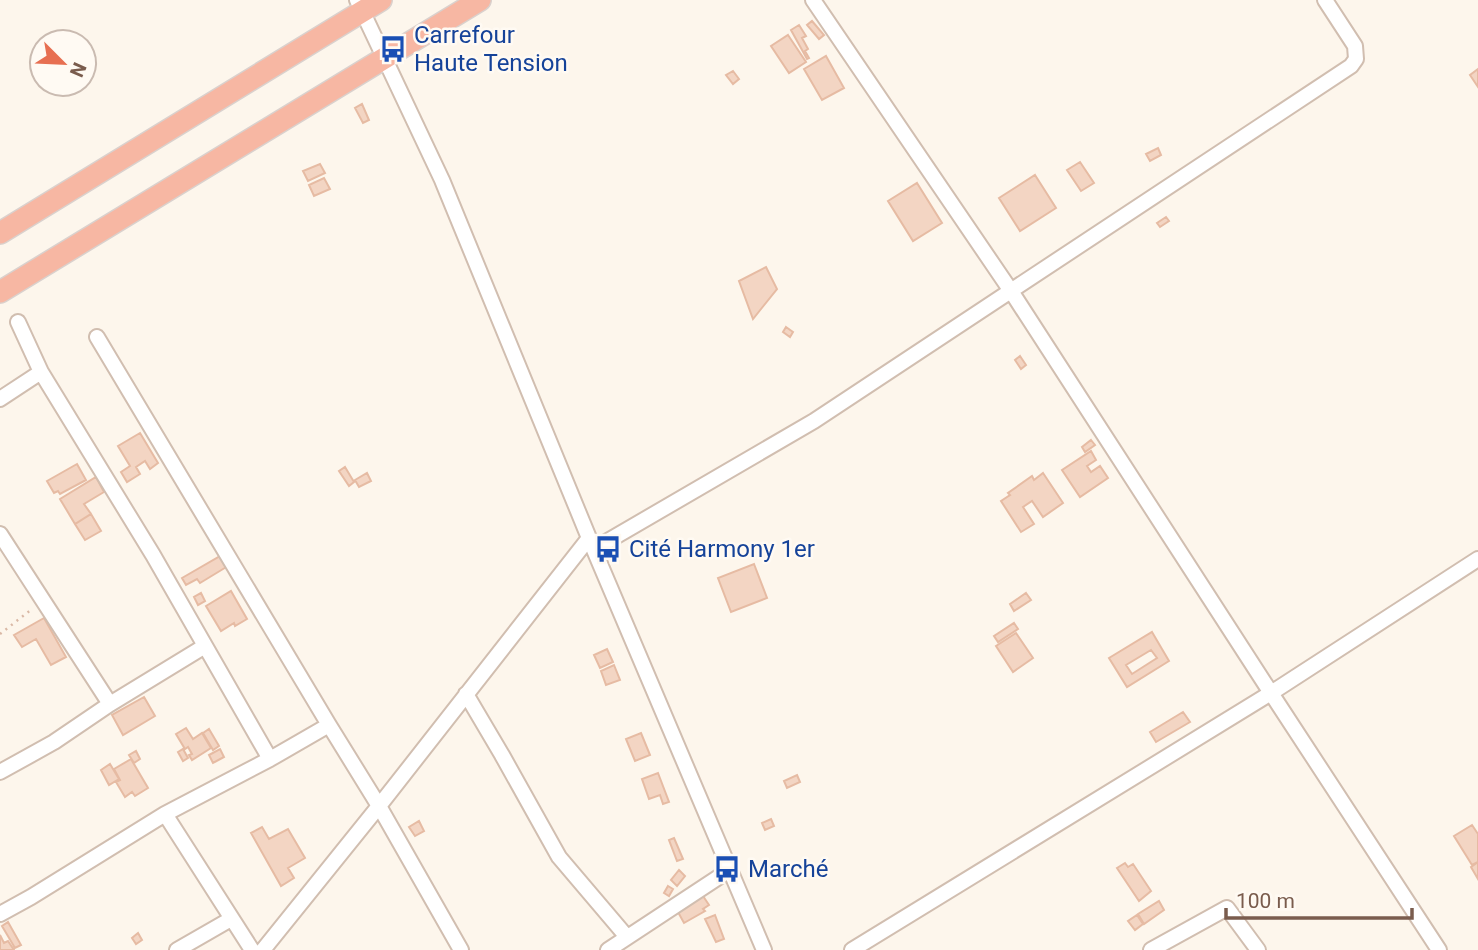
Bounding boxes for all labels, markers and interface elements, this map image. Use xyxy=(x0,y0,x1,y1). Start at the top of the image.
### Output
place label: Carrefour Haute Tension xyxy=(414,21,568,77)
north arrow xyxy=(28,28,98,98)
bus stop icon: Carrefour Haute Tension xyxy=(378,34,408,64)
text: N xyxy=(65,59,91,81)
bus stop icon: Cité Harmony 1er xyxy=(593,534,623,564)
place label: Cité Harmony 1er xyxy=(629,535,815,563)
bus stop icon: Marché xyxy=(712,854,742,884)
place label: Marché xyxy=(748,855,828,883)
scale bar xyxy=(1226,876,1412,920)
text: 100 m xyxy=(1236,889,1295,913)

